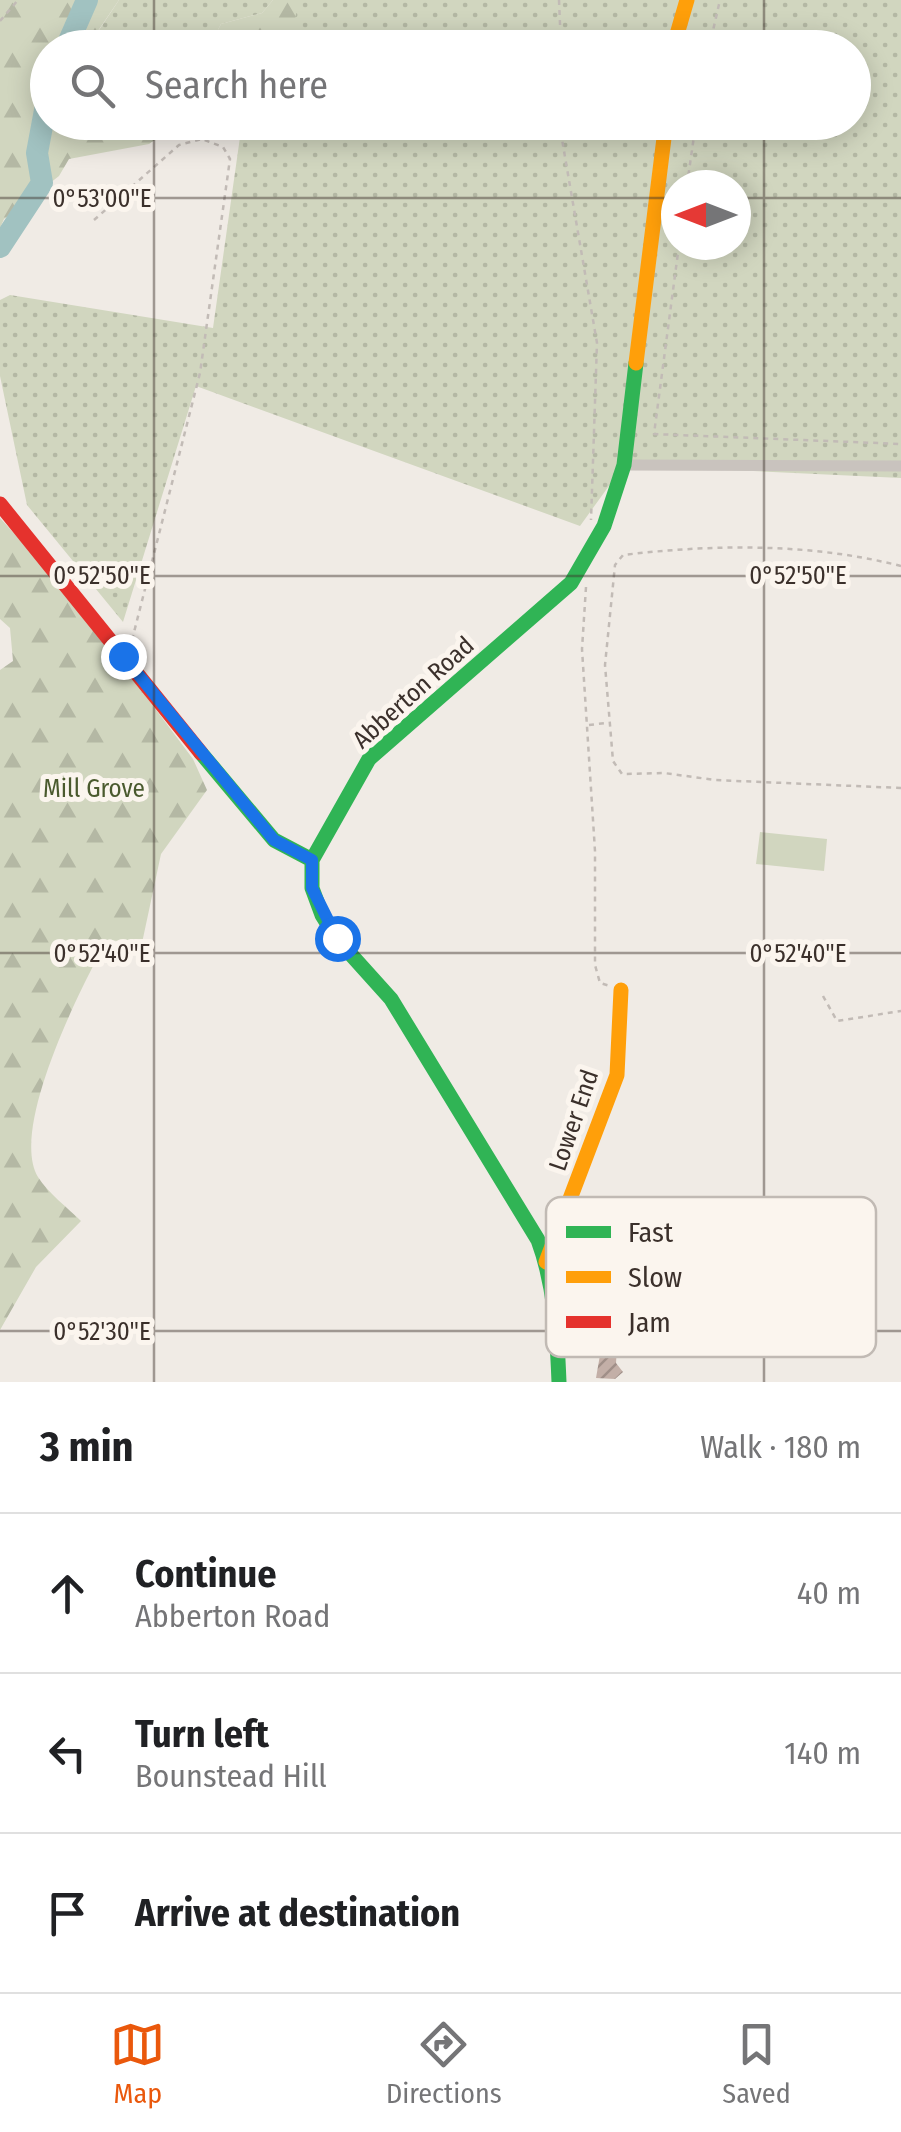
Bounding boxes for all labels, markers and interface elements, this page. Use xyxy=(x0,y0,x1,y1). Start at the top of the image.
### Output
search box xyxy=(30,30,871,140)
icon: search xyxy=(65,58,120,113)
text: Search here xyxy=(145,62,328,108)
north arrow xyxy=(661,170,751,260)
text: 0°53'00"E xyxy=(52,184,152,214)
text: 0°52'50"E xyxy=(53,561,151,591)
text: 0°52'50"E xyxy=(749,561,847,591)
street label: Abberton Road xyxy=(347,631,480,755)
route end xyxy=(101,634,147,680)
park label: Mill Grove xyxy=(43,774,145,804)
route start xyxy=(315,916,361,962)
text: 0°52'40"E xyxy=(53,939,151,969)
text: 0°52'40"E xyxy=(749,939,847,969)
street label: Lower End xyxy=(543,1066,605,1175)
legend xyxy=(546,1197,876,1357)
text: Fast xyxy=(628,1216,674,1249)
text: Slow xyxy=(628,1261,682,1294)
text: Jam xyxy=(628,1306,671,1339)
text: 0°52'30"E xyxy=(53,1317,151,1347)
text: 3 min xyxy=(40,1422,134,1472)
text: Walk · 180 m xyxy=(700,1428,861,1466)
text: Continue xyxy=(135,1551,276,1597)
icon: ahead xyxy=(40,1566,95,1621)
text: 40 m xyxy=(797,1574,861,1612)
text: Abberton Road xyxy=(135,1597,330,1635)
text: Turn left xyxy=(135,1711,269,1757)
icon: left xyxy=(40,1726,95,1781)
text: 140 m xyxy=(784,1734,861,1772)
text: Bounstead Hill xyxy=(135,1757,327,1795)
icon: arrive xyxy=(40,1886,95,1941)
text: Arrive at destination xyxy=(135,1890,460,1936)
tab: Map xyxy=(110,2017,165,2110)
tab: Directions xyxy=(386,2017,502,2110)
tab: Saved xyxy=(722,2017,791,2110)

